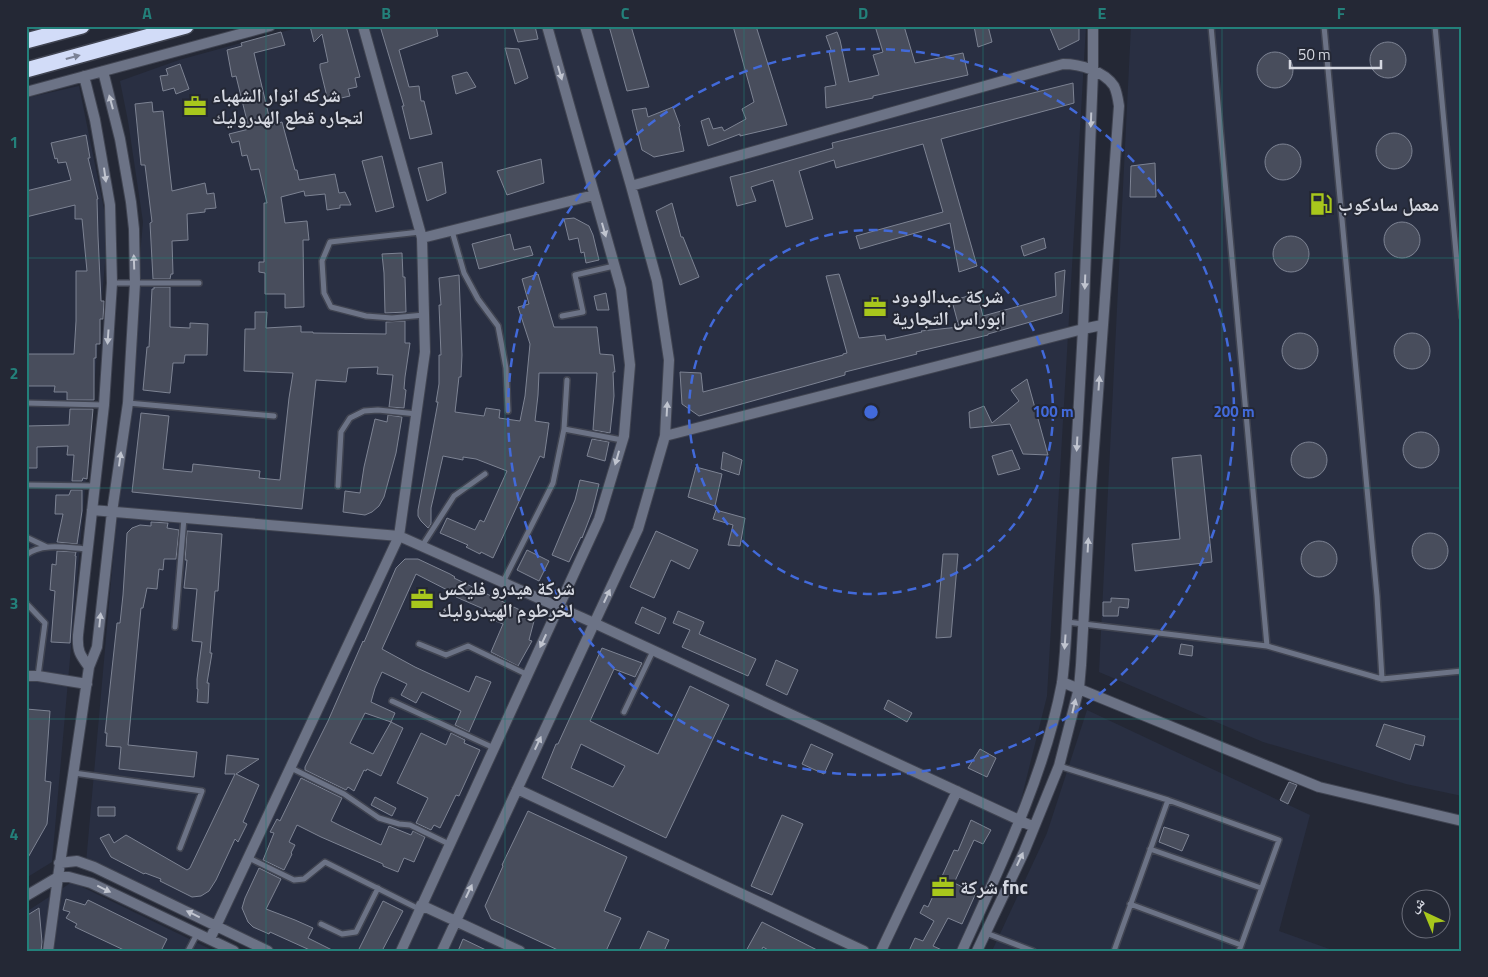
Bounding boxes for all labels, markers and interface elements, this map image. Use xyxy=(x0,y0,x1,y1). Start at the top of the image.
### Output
text: A xyxy=(142,1,152,25)
text: B xyxy=(381,1,391,25)
text: C xyxy=(621,1,630,25)
text: D xyxy=(858,1,868,25)
text: E xyxy=(1098,1,1107,25)
text: F xyxy=(1337,1,1346,25)
scale bar xyxy=(1290,38,1382,70)
text: 50 m xyxy=(1298,43,1331,66)
one-way arrow xyxy=(66,53,81,61)
one-way arrow xyxy=(556,66,564,81)
place label: شركه انوار الشهباء لتجاره قطع الهدروليك xyxy=(212,80,363,131)
office icon: شركه انوار الشهباء لتجاره قطع الهدروليك xyxy=(182,93,208,119)
one-way arrow xyxy=(107,95,115,110)
one-way arrow xyxy=(1087,112,1095,128)
text: 1 xyxy=(10,130,18,154)
one-way arrow xyxy=(101,167,109,183)
place label: معمل سادكوب xyxy=(1338,189,1439,218)
fuel station icon: معمل سادكوب xyxy=(1308,191,1334,217)
one-way arrow xyxy=(600,222,608,237)
one-way arrow xyxy=(130,254,138,270)
one-way arrow xyxy=(1081,274,1089,290)
place label: شركة عبدالودود ابوراس التجارية xyxy=(892,281,1006,332)
office icon: شركة عبدالودود ابوراس التجارية xyxy=(862,294,888,320)
one-way arrow xyxy=(104,329,112,345)
text: 2 xyxy=(10,361,18,385)
one-way arrow xyxy=(1095,374,1103,390)
text: 100 m xyxy=(1032,400,1074,423)
text: 200 m xyxy=(1213,400,1255,423)
one-way arrow xyxy=(663,401,671,417)
centre of rings xyxy=(862,403,880,421)
one-way arrow xyxy=(1072,437,1080,453)
one-way arrow xyxy=(116,451,124,467)
one-way arrow xyxy=(613,451,621,466)
one-way arrow xyxy=(1085,537,1093,553)
place label: شركة هيدرو فليكس لخرطوم الهيدروليك xyxy=(438,573,575,624)
office icon: شركة هيدرو فليكس لخرطوم الهيدروليك xyxy=(409,586,435,612)
one-way arrow xyxy=(603,589,611,603)
text: 3 xyxy=(10,591,18,615)
one-way arrow xyxy=(96,612,104,628)
one-way arrow xyxy=(539,633,548,648)
one-way arrow xyxy=(1061,634,1069,650)
one-way arrow xyxy=(1071,698,1079,714)
one-way arrow xyxy=(534,736,542,750)
text: 4 xyxy=(10,822,19,846)
one-way arrow xyxy=(1016,852,1024,866)
place label: شركة fnc xyxy=(960,872,1028,901)
office icon: شركة fnc xyxy=(930,874,956,900)
one-way arrow xyxy=(465,883,474,898)
one-way arrow xyxy=(97,885,112,894)
north arrow xyxy=(1400,890,1450,940)
text: ش xyxy=(1404,891,1429,917)
one-way arrow xyxy=(186,910,200,918)

